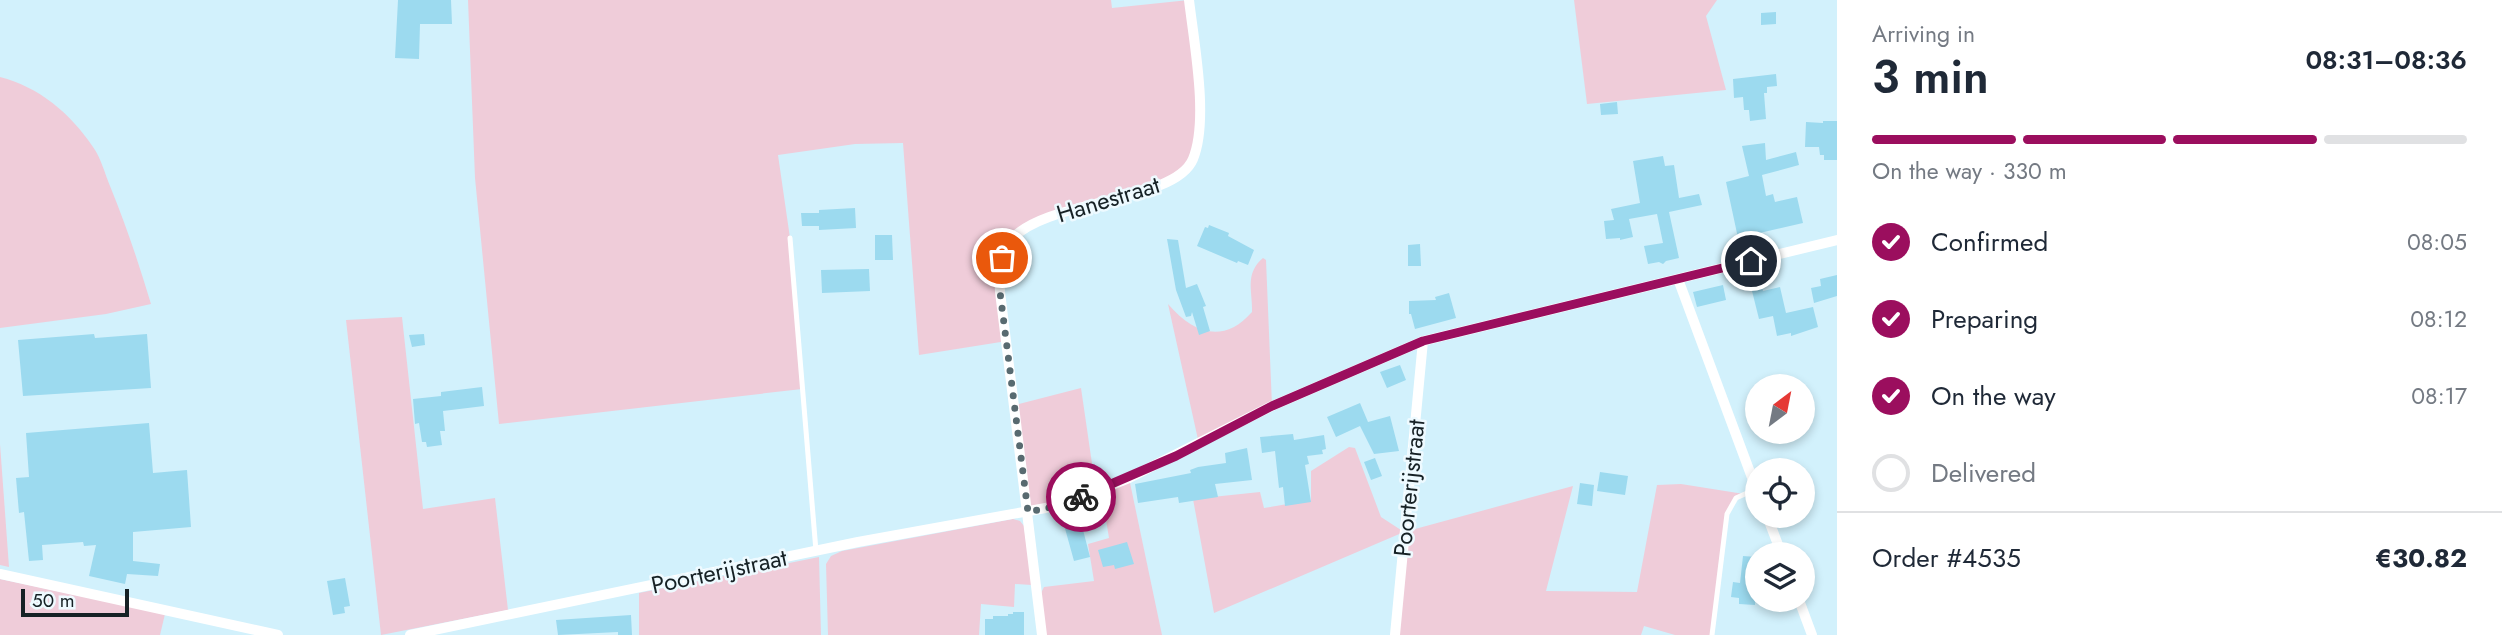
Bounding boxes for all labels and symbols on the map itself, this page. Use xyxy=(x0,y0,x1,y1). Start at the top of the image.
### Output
street label: Hanestraat xyxy=(1052,167,1164,231)
pin xyxy=(972,228,1032,288)
pin xyxy=(1721,231,1781,291)
north arrow xyxy=(1745,374,1815,444)
street label: Poorterijstraat xyxy=(1384,417,1434,558)
courier xyxy=(1046,462,1116,532)
street label: Poorterijstraat xyxy=(648,539,790,602)
scale bar xyxy=(21,586,130,618)

